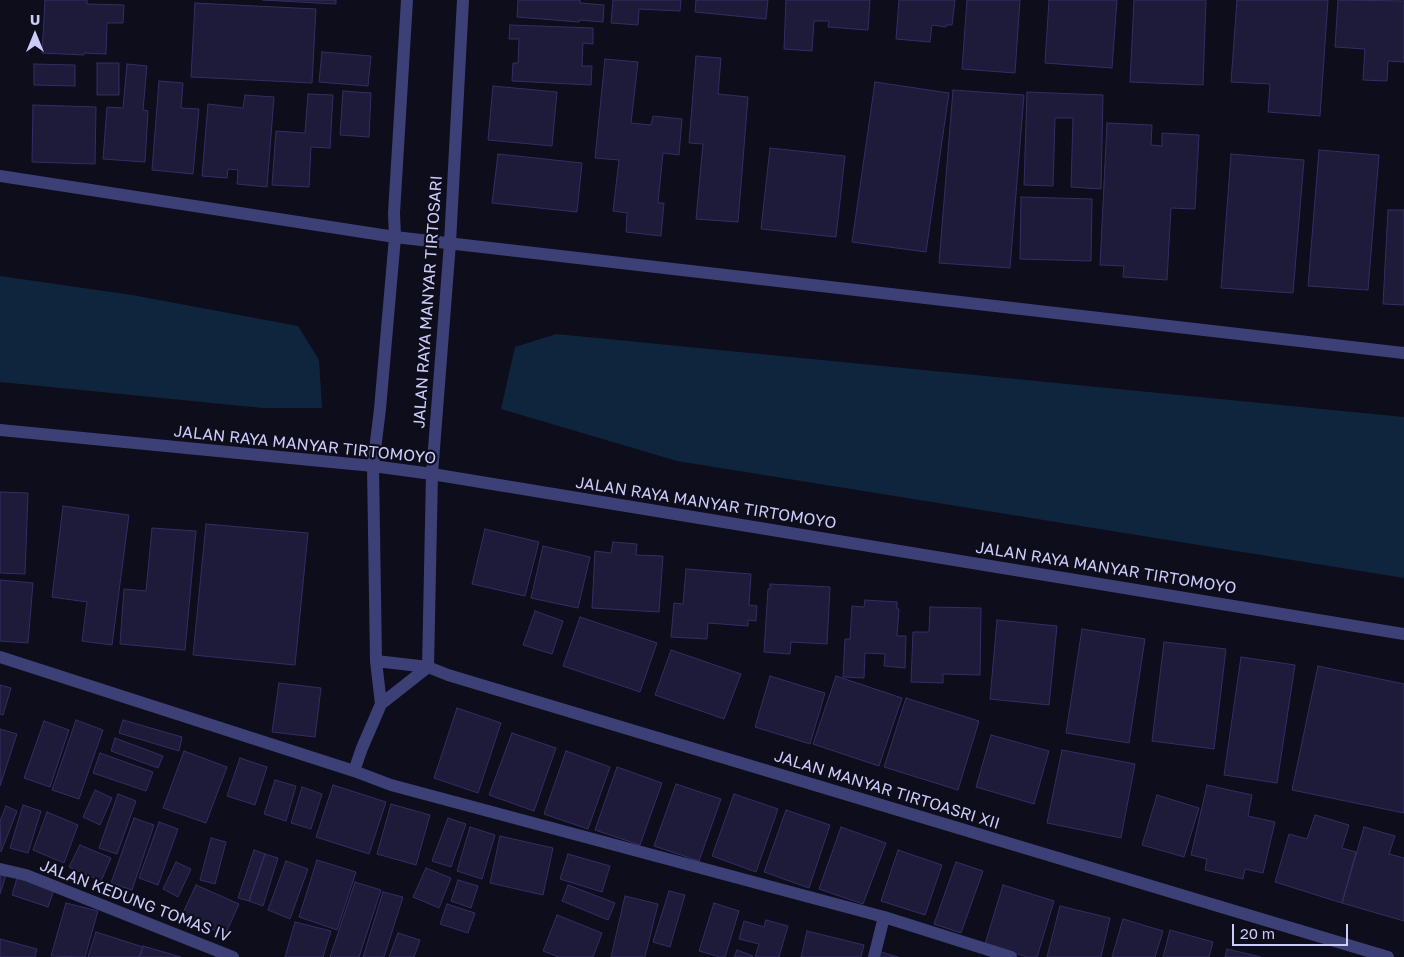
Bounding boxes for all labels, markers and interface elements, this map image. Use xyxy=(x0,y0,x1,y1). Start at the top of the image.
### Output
north arrow xyxy=(10,10,60,60)
text: U xyxy=(30,11,40,28)
street label: JALAN RAYA MANYAR TIRTOSARI xyxy=(410,175,446,429)
street label: JALAN RAYA MANYAR TIRTOMOYO xyxy=(173,422,437,468)
street label: JALAN RAYA MANYAR TIRTOMOYO xyxy=(574,473,838,533)
street label: JALAN RAYA MANYAR TIRTOMOYO xyxy=(974,538,1238,598)
street label: JALAN MANYAR TIRTOASRI XII xyxy=(772,747,1002,833)
street label: JALAN KEDUNG TOMAS IV xyxy=(37,856,233,946)
scale bar xyxy=(1234,914,1350,946)
text: 20 m xyxy=(1240,924,1275,942)

